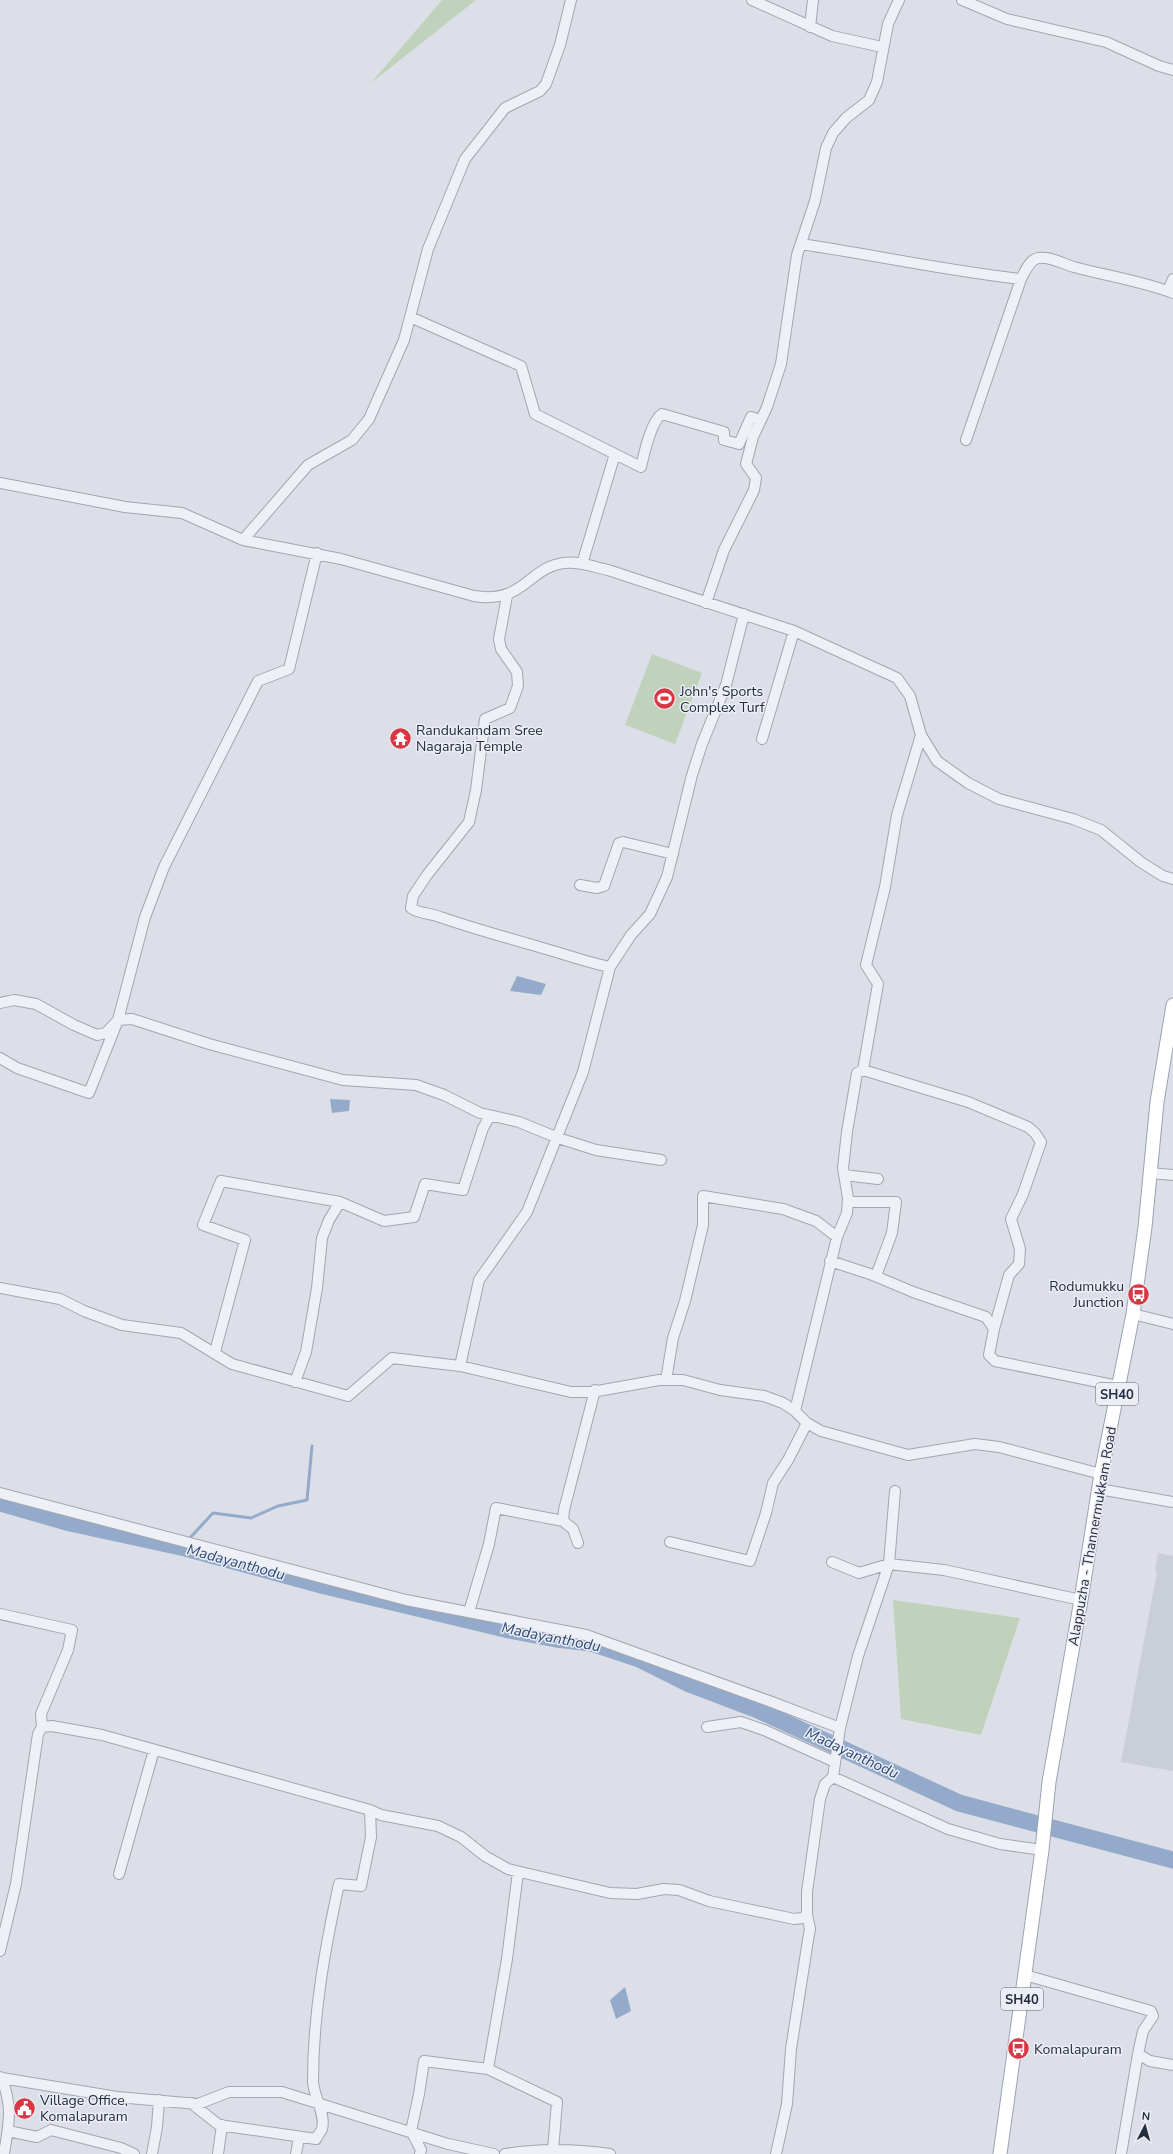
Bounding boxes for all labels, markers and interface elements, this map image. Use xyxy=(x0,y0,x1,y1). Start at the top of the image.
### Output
place label: John's Sports Complex Turf xyxy=(679,682,765,717)
sports icon: John's Sports Complex Turf xyxy=(651,686,677,712)
place label: Randukamdam Sree Nagaraja Temple xyxy=(416,721,543,756)
temple icon: Randukamdam Sree Nagaraja Temple xyxy=(388,725,414,751)
place label: Rodumukku Junction xyxy=(1049,1277,1124,1312)
bus stop icon: Rodumukku Junction xyxy=(1126,1281,1152,1307)
road number: SH40 xyxy=(1096,1383,1138,1405)
street label: Alappuzha - Thannermukkam Road xyxy=(1064,1425,1121,1647)
water label: Madayanthodu xyxy=(185,1539,287,1585)
water label: Madayanthodu xyxy=(500,1618,602,1656)
water label: Madayanthodu xyxy=(802,1723,902,1783)
road number: SH40 xyxy=(1001,1988,1043,2010)
bus stop icon: Komalapuram xyxy=(1005,2036,1031,2062)
place label: Komalapuram xyxy=(1034,2040,1122,2059)
place label: Village Office, Komalapuram xyxy=(39,2091,128,2126)
public building icon: Village Office, Komalapuram xyxy=(11,2095,37,2121)
north arrow xyxy=(1125,2106,1165,2146)
text: N xyxy=(1141,2109,1151,2124)

